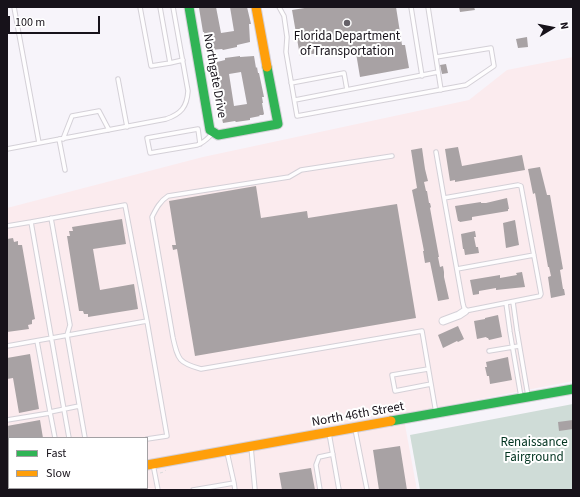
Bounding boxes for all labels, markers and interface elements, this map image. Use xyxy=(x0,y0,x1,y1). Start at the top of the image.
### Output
scale bar xyxy=(10,8,102,34)
north arrow xyxy=(532,8,572,48)
text: 100 m xyxy=(15,14,45,31)
marker: Florida Department of Transportation xyxy=(342,18,352,28)
text: N xyxy=(556,21,572,31)
place label: Florida Department of Transportation xyxy=(294,29,400,60)
street label: Northgate Drive xyxy=(199,33,229,119)
street label: North 46th Street xyxy=(311,399,405,431)
park label: Renaissance Fairground xyxy=(500,435,568,466)
legend xyxy=(8,437,148,489)
text: Fast xyxy=(46,445,66,462)
text: Slow xyxy=(46,465,71,482)

